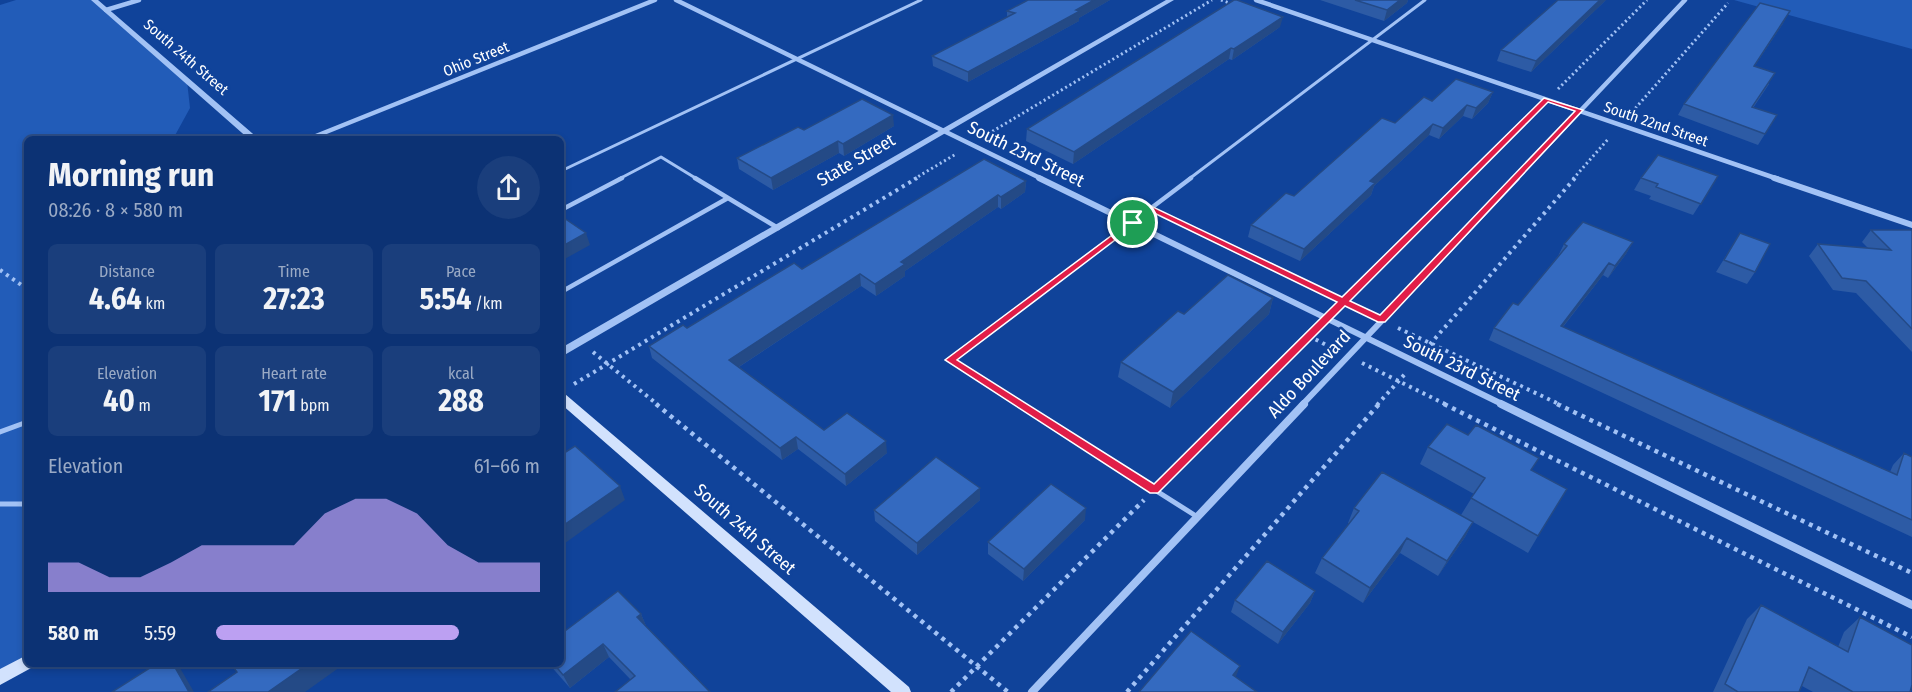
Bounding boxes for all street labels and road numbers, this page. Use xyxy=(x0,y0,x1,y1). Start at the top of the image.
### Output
street label: South 24th Street xyxy=(140,15,232,99)
street label: Ohio Street xyxy=(440,38,512,80)
street label: South 22nd Street xyxy=(1601,98,1711,150)
street label: South 23rd Street xyxy=(964,116,1088,192)
street label: State Street xyxy=(813,129,899,191)
street label: Aldo Boulevard xyxy=(1263,326,1355,422)
street label: South 23rd Street xyxy=(1400,330,1524,406)
street label: South 24th Street xyxy=(690,479,800,579)

